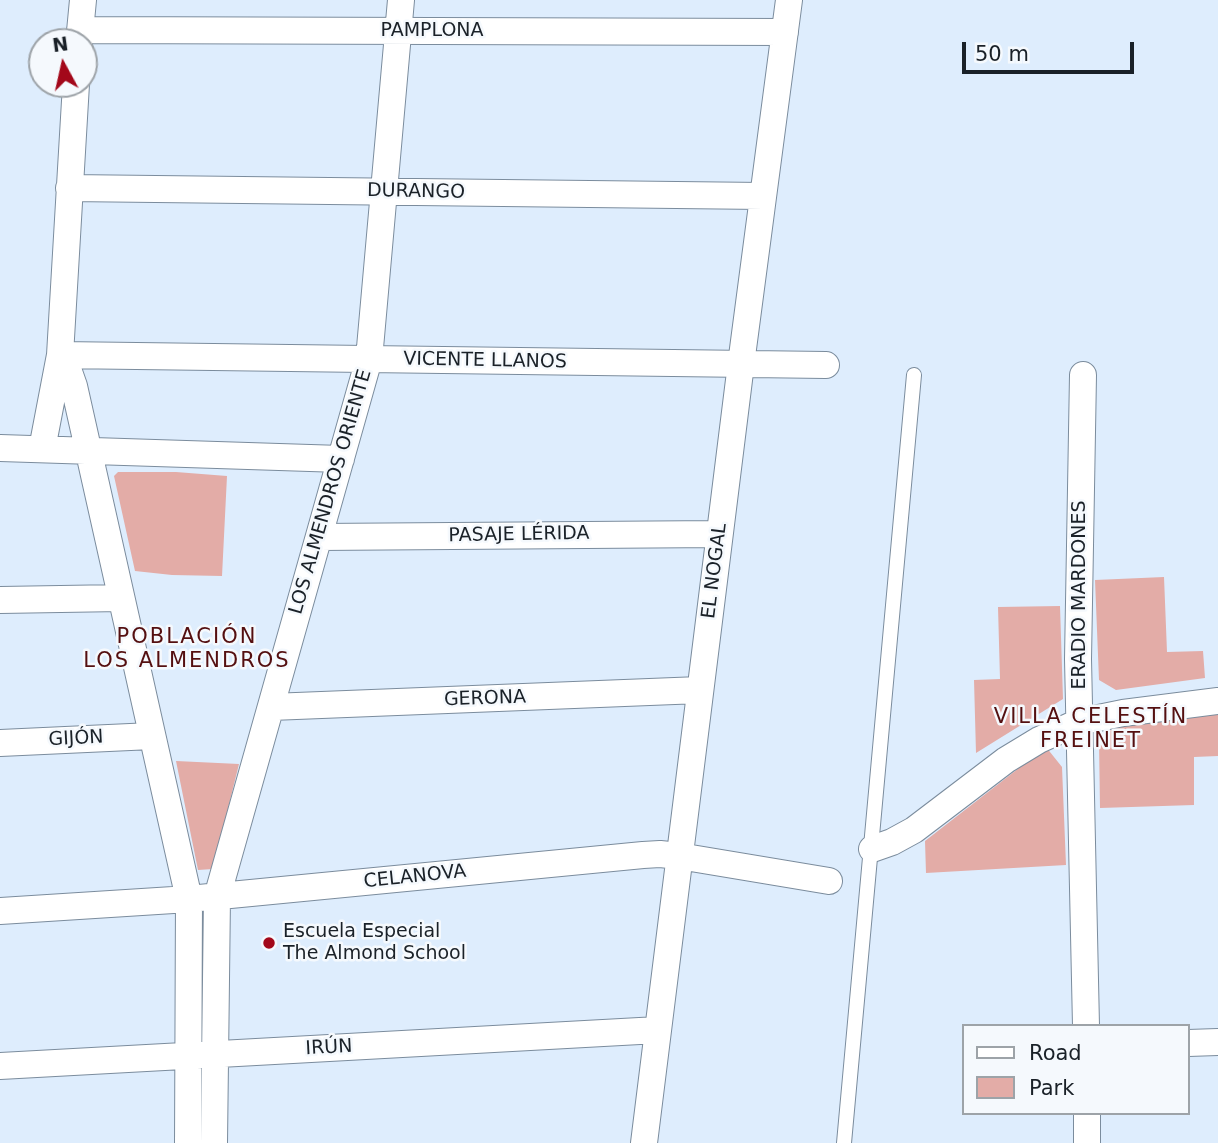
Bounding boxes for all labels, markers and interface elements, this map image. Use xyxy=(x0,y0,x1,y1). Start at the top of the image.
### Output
street label: PAMPLONA xyxy=(380,20,484,42)
north arrow xyxy=(28,28,98,98)
scale bar xyxy=(966,28,1138,72)
text: N xyxy=(51,32,70,56)
text: 50 m xyxy=(975,42,1029,66)
street label: DURANGO xyxy=(367,180,465,204)
street label: VICENTE LLANOS xyxy=(403,348,567,374)
street label: LOS ALMENDROS ORIENTE xyxy=(285,367,377,617)
street label: ERADIO MARDONES xyxy=(1069,500,1091,690)
street label: PASAJE LÉRIDA xyxy=(448,522,590,548)
street label: EL NOGAL xyxy=(698,522,732,620)
district label: POBLACIÓN LOS ALMENDROS xyxy=(85,625,289,675)
street label: GERONA xyxy=(444,686,526,712)
district label: VILLA CELESTÍN FREINET xyxy=(996,705,1186,755)
street label: GIJÓN xyxy=(48,726,104,752)
street label: CELANOVA xyxy=(363,860,467,894)
place label: Escuela Especial The Almond School xyxy=(283,921,466,965)
marker: Escuela Especial The Almond School xyxy=(261,935,277,951)
legend xyxy=(962,1024,1190,1115)
street label: IRÚN xyxy=(305,1035,353,1061)
text: Road xyxy=(1029,1041,1082,1065)
text: Park xyxy=(1029,1076,1074,1100)

